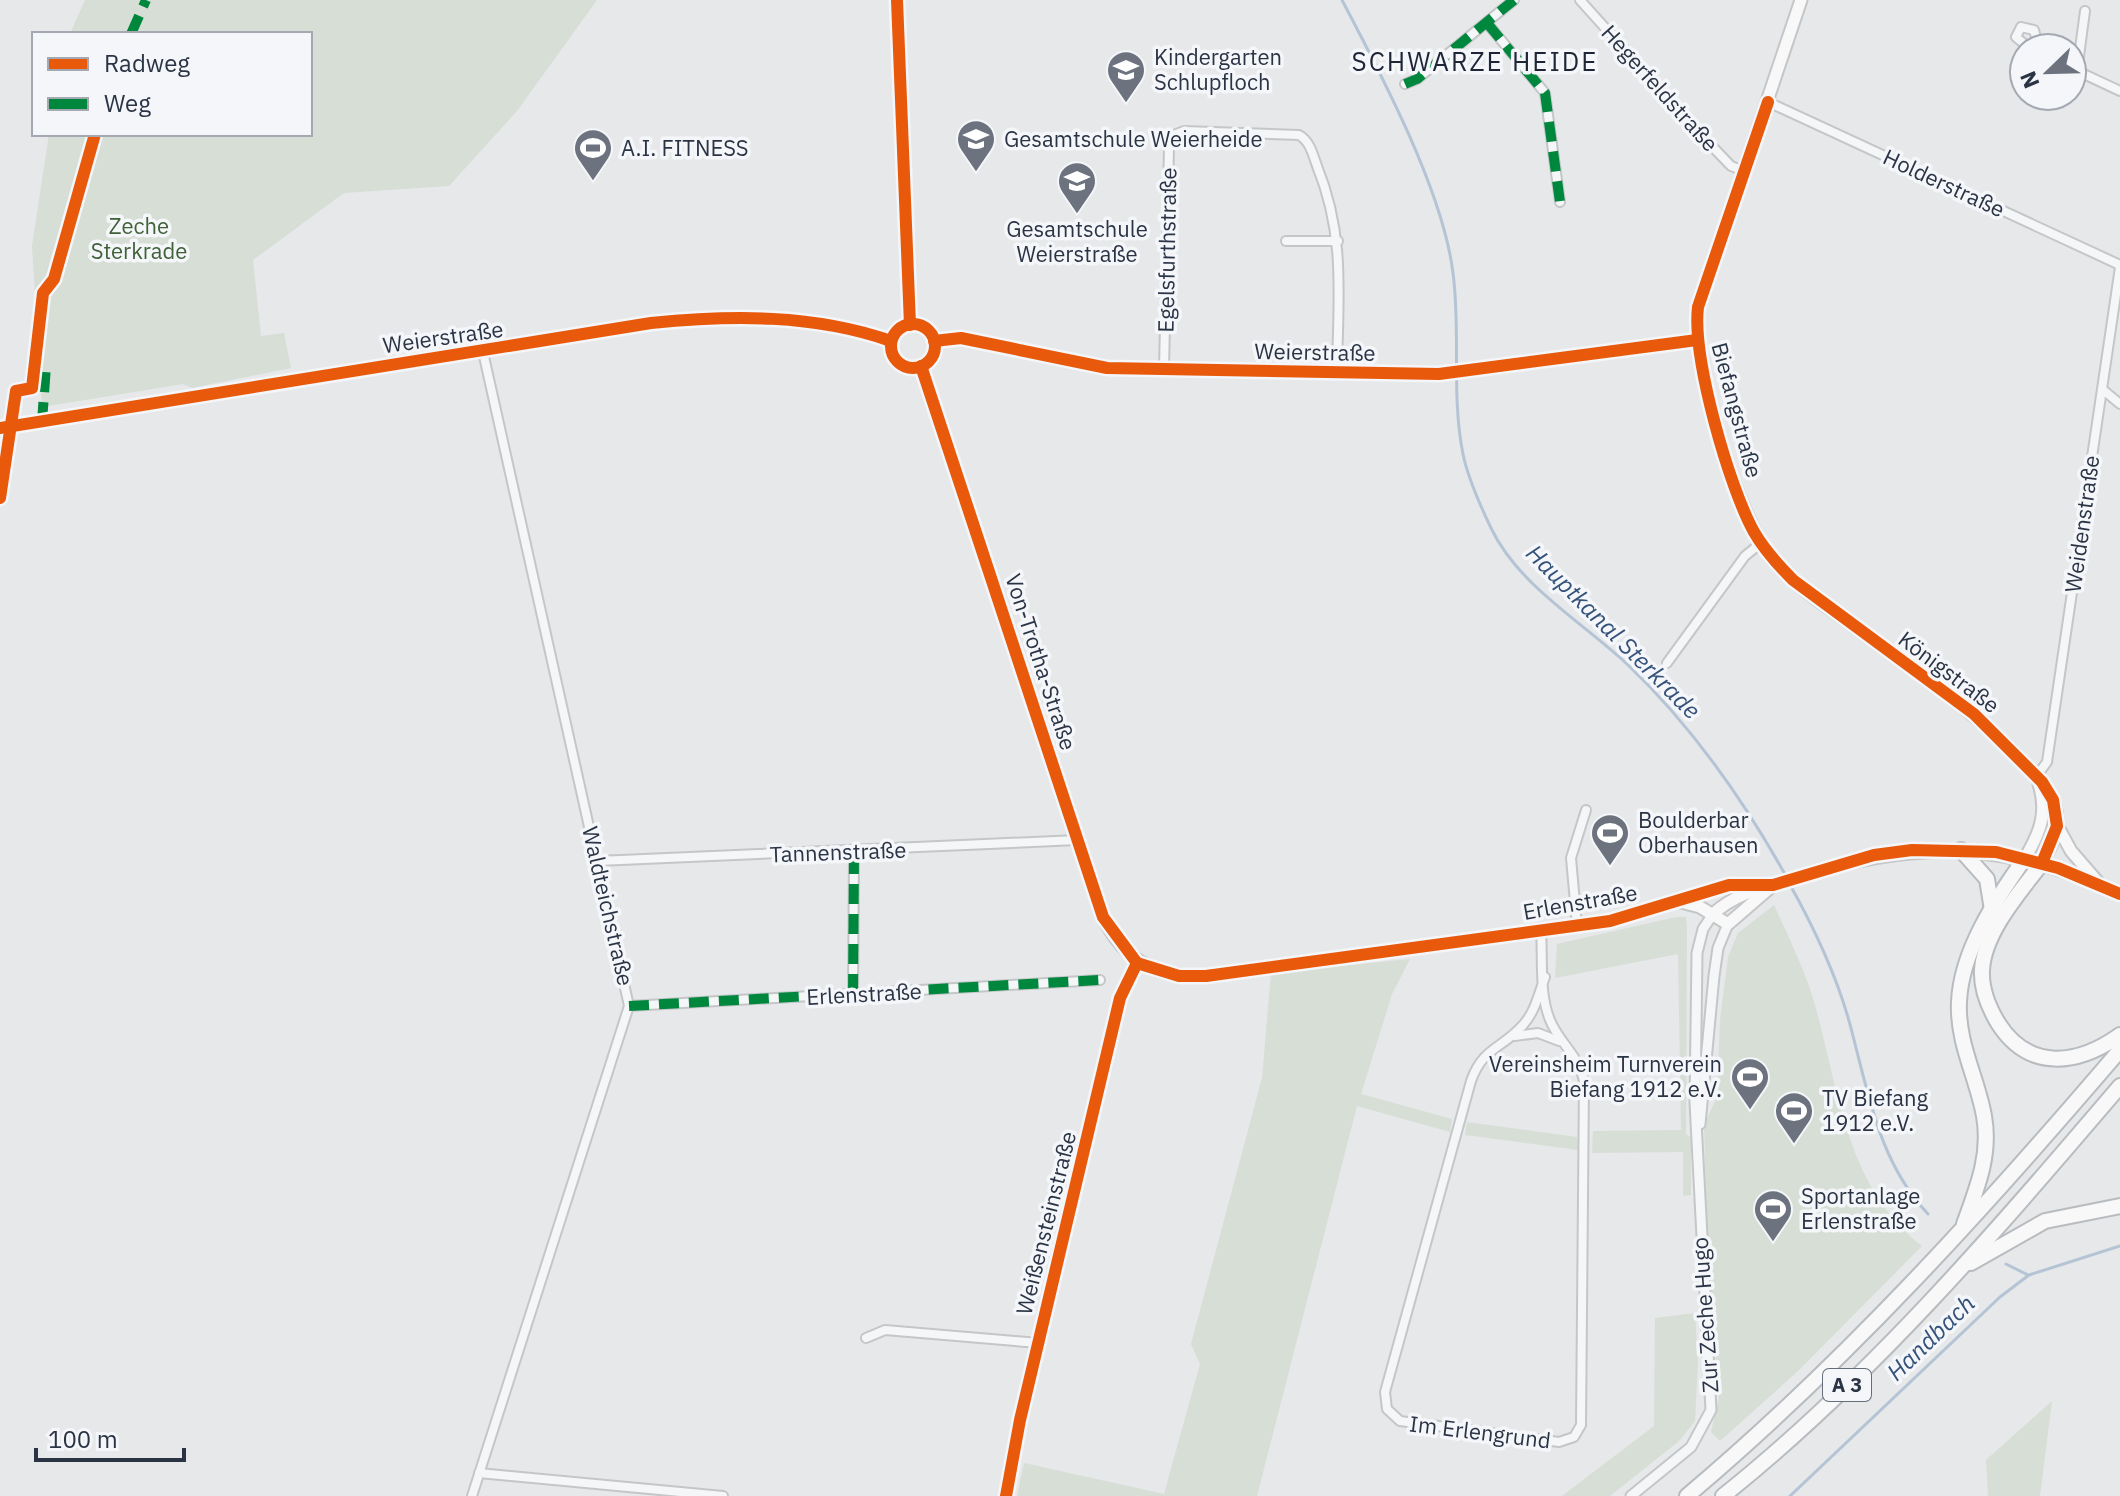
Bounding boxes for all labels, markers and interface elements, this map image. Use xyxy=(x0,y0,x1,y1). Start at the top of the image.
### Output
street label: Hegerfeldstraße xyxy=(1596,18,1725,157)
legend xyxy=(32,32,312,136)
north arrow xyxy=(2008,32,2088,112)
place label: Kindergarten Schlupfloch xyxy=(1154,42,1282,96)
district label: SCHWARZE HEIDE xyxy=(1352,44,1598,78)
text: Radweg xyxy=(104,47,190,79)
school or university icon: Kindergarten Schlupfloch xyxy=(1105,49,1147,104)
text: N xyxy=(2013,67,2046,93)
text: Weg xyxy=(104,87,151,119)
school or university icon: Gesamtschule Weierheide xyxy=(955,118,997,173)
place label: Gesamtschule Weierheide xyxy=(1004,124,1263,153)
sports icon: A.I. FITNESS xyxy=(572,127,614,182)
place label: A.I. FITNESS xyxy=(621,133,749,162)
street label: Holderstraße xyxy=(1879,142,2010,223)
school or university icon: Gesamtschule Weierstraße xyxy=(1056,160,1098,215)
street label: Egelsfurthstraße xyxy=(1151,167,1182,333)
park label: Zeche Sterkrade xyxy=(91,211,187,265)
place label: Gesamtschule Weierstraße xyxy=(1006,214,1148,268)
street label: Weierstraße xyxy=(381,314,505,359)
street label: Weierstraße xyxy=(1254,336,1376,367)
street label: Biefangstraße xyxy=(1705,339,1769,481)
street label: Weidenstraße xyxy=(2058,453,2105,594)
water label: Hauptkanal Sterkrade xyxy=(1520,537,1708,725)
street label: Von-Trotha-Straße xyxy=(999,570,1084,754)
street label: Königstraße xyxy=(1893,624,2006,719)
place label: Boulderbar Oberhausen xyxy=(1638,805,1759,859)
sports icon: Boulderbar Oberhausen xyxy=(1589,812,1631,867)
street label: Waldteichstraße xyxy=(576,823,641,988)
street label: Tannenstraße xyxy=(769,835,907,868)
street label: Erlenstraße xyxy=(1520,877,1639,926)
street label: Erlenstraße xyxy=(805,976,922,1011)
place label: Vereinsheim Turnverein Biefang 1912 e.V. xyxy=(1489,1049,1722,1103)
sports icon: Vereinsheim Turnverein Biefang 1912 e.V. xyxy=(1729,1056,1771,1111)
place label: TV Biefang 1912 e.V. xyxy=(1822,1083,1929,1137)
sports icon: TV Biefang 1912 e.V. xyxy=(1773,1090,1815,1145)
street label: Weißensteinstraße xyxy=(1009,1128,1082,1318)
place label: Sportanlage Erlenstraße xyxy=(1801,1181,1920,1235)
sports icon: Sportanlage Erlenstraße xyxy=(1752,1188,1794,1243)
street label: Zur Zeche Hugo xyxy=(1685,1236,1724,1394)
water label: Handbach xyxy=(1879,1287,1981,1387)
road number: A 3 xyxy=(1823,1369,1871,1401)
street label: Im Erlengrund xyxy=(1408,1408,1552,1455)
scale bar xyxy=(36,1412,184,1462)
text: 100 m xyxy=(48,1423,118,1455)

